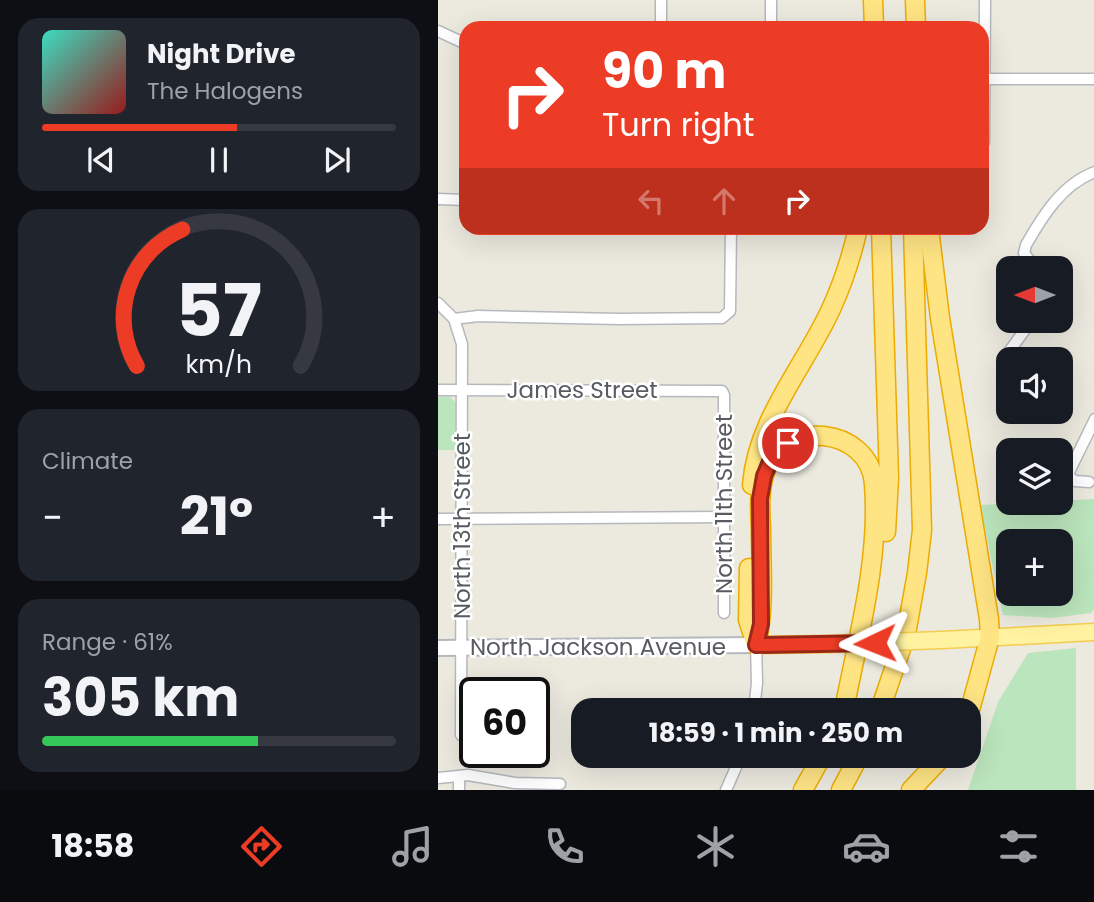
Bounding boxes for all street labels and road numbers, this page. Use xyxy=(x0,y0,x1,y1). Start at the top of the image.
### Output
street label: James Street xyxy=(506,374,658,406)
street label: North 11th Street xyxy=(708,414,740,594)
street label: North 13th Street xyxy=(446,433,478,619)
street label: North Jackson Avenue xyxy=(470,631,726,663)

